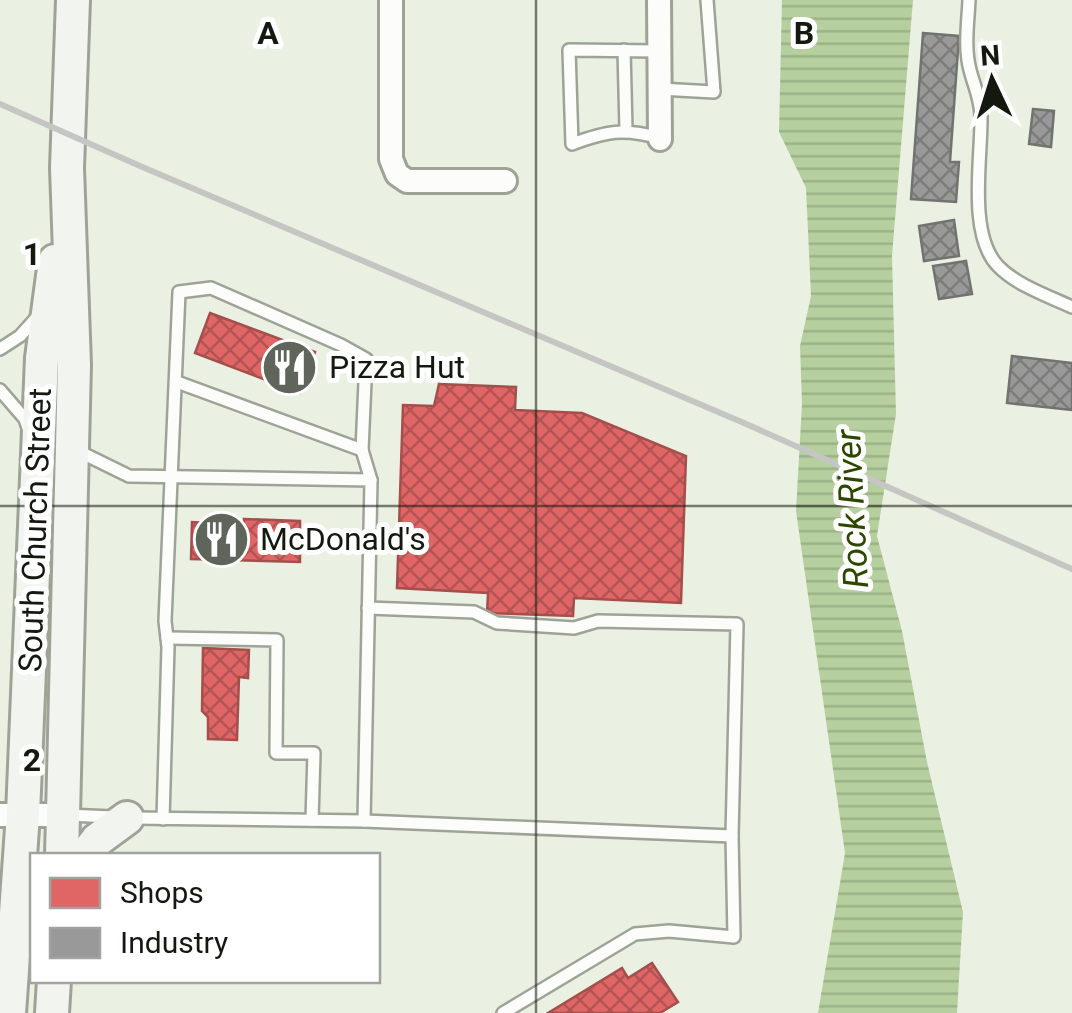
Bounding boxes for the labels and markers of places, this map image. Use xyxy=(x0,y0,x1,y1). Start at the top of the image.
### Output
restaurant icon: Pizza Hut xyxy=(260,337,320,397)
place label: Pizza Hut xyxy=(329,348,465,386)
restaurant icon: McDonald's xyxy=(191,509,251,569)
place label: McDonald's xyxy=(260,520,426,558)

